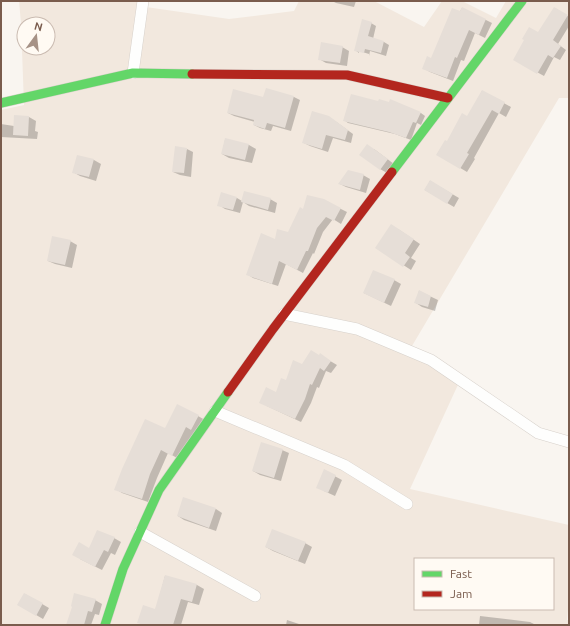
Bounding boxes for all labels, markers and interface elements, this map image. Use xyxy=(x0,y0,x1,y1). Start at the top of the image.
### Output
north arrow xyxy=(16,16,56,56)
text: N xyxy=(33,19,44,33)
legend xyxy=(414,558,554,610)
text: Fast xyxy=(450,567,472,580)
text: Jam xyxy=(450,587,472,600)

